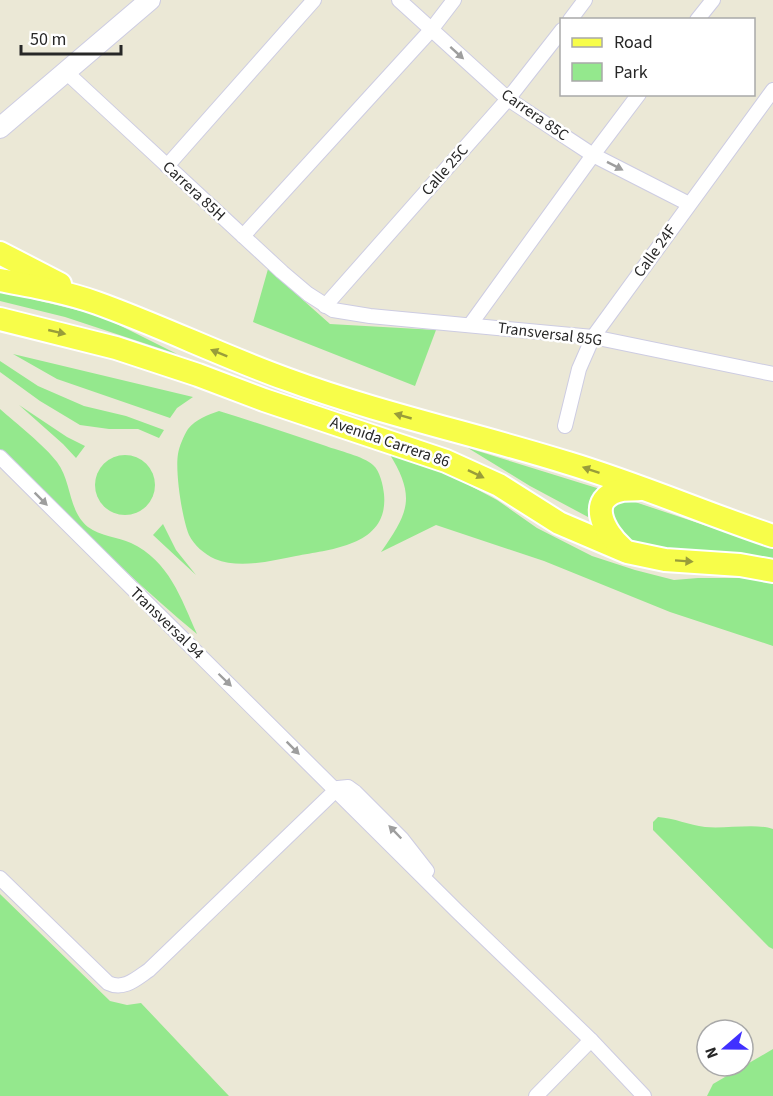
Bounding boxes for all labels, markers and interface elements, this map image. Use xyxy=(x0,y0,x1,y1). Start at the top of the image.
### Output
scale bar xyxy=(21,18,122,56)
legend xyxy=(560,18,755,96)
text: 50 m xyxy=(30,27,66,52)
text: Road xyxy=(614,30,653,55)
one-way arrow xyxy=(450,46,465,60)
text: Park xyxy=(614,60,648,85)
street label: Carrera 85C xyxy=(497,84,573,146)
street label: Calle 25C xyxy=(417,140,473,200)
street label: Carrera 85H xyxy=(158,156,230,226)
one-way arrow xyxy=(607,162,624,171)
street label: Calle 24F xyxy=(628,220,682,282)
street label: Transversal 85G xyxy=(496,317,604,351)
one-way arrow xyxy=(48,328,67,337)
one-way arrow xyxy=(210,348,228,357)
street label: Avenida Carrera 86 xyxy=(327,411,453,473)
one-way arrow xyxy=(394,411,412,420)
one-way arrow xyxy=(582,465,600,474)
one-way arrow xyxy=(468,469,485,478)
one-way arrow xyxy=(34,491,48,505)
one-way arrow xyxy=(675,556,694,566)
street label: Transversal 94 xyxy=(125,582,209,664)
one-way arrow xyxy=(218,673,232,687)
one-way arrow xyxy=(285,741,299,755)
one-way arrow xyxy=(388,825,402,839)
north arrow xyxy=(695,1018,755,1078)
text: N xyxy=(700,1044,724,1062)

